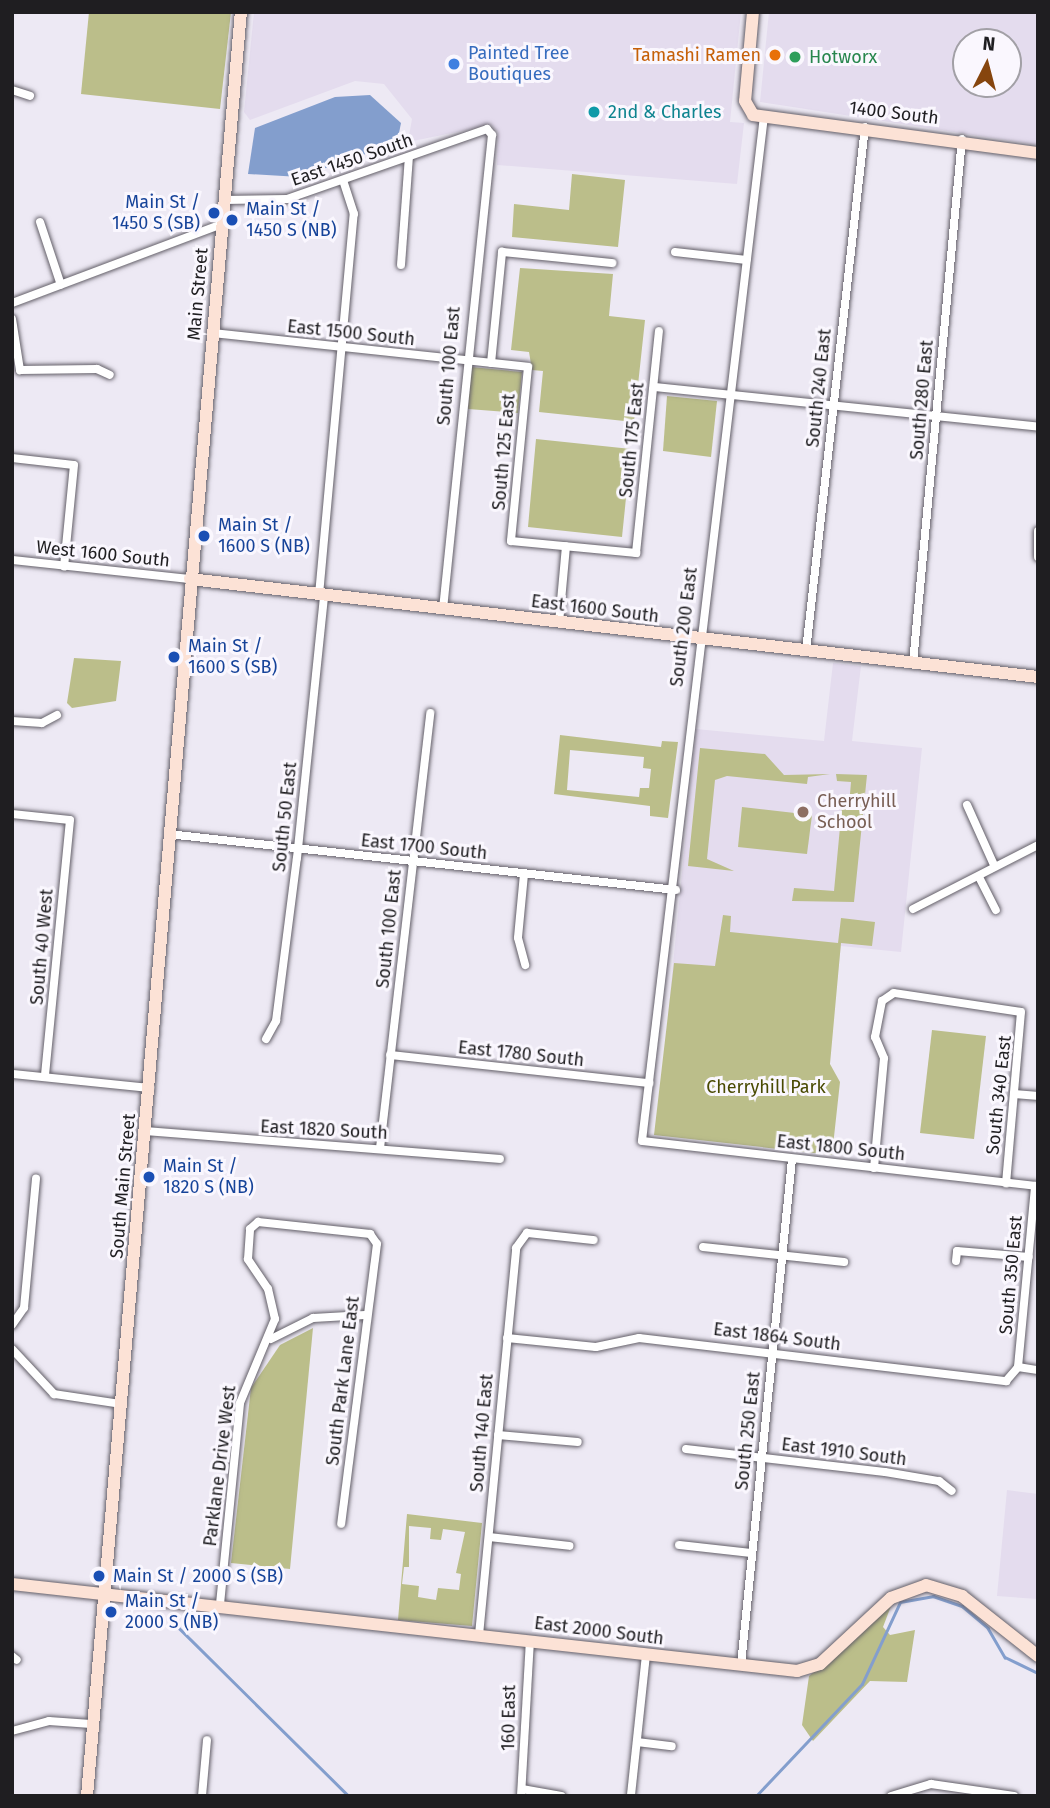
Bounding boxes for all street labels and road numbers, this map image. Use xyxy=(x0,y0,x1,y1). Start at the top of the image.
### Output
street label: 1400 South xyxy=(848,97,940,129)
street label: East 1450 South xyxy=(288,129,416,191)
street label: Main Street xyxy=(183,247,213,341)
street label: South 100 East xyxy=(433,306,465,426)
street label: East 1500 South xyxy=(286,316,416,350)
street label: South 240 East xyxy=(802,328,836,448)
street label: South 280 East xyxy=(906,339,938,461)
street label: South 175 East xyxy=(615,381,649,499)
street label: South 125 East xyxy=(488,393,520,511)
street label: West 1600 South xyxy=(35,536,171,572)
street label: South 200 East xyxy=(666,566,702,688)
street label: East 1600 South xyxy=(530,590,660,628)
street label: South 50 East xyxy=(268,761,302,873)
street label: East 1700 South xyxy=(360,830,488,864)
street label: South 100 East xyxy=(372,869,406,989)
street label: South 40 West xyxy=(26,888,58,1006)
street label: South 340 East xyxy=(982,1034,1016,1156)
street label: East 1780 South xyxy=(457,1037,585,1071)
street label: South Main Street xyxy=(106,1113,140,1259)
street label: East 1820 South xyxy=(260,1116,388,1144)
street label: East 1800 South xyxy=(776,1131,906,1165)
street label: South 350 East xyxy=(995,1215,1027,1335)
street label: South Park Lane East xyxy=(322,1295,364,1467)
street label: East 1864 South xyxy=(712,1318,842,1356)
street label: South 250 East xyxy=(731,1371,765,1491)
street label: South 140 East xyxy=(466,1373,498,1493)
street label: Parklane Drive West xyxy=(199,1384,241,1548)
street label: East 1910 South xyxy=(780,1434,908,1470)
street label: East 2000 South xyxy=(533,1612,665,1650)
street label: 160 East xyxy=(498,1685,520,1751)

